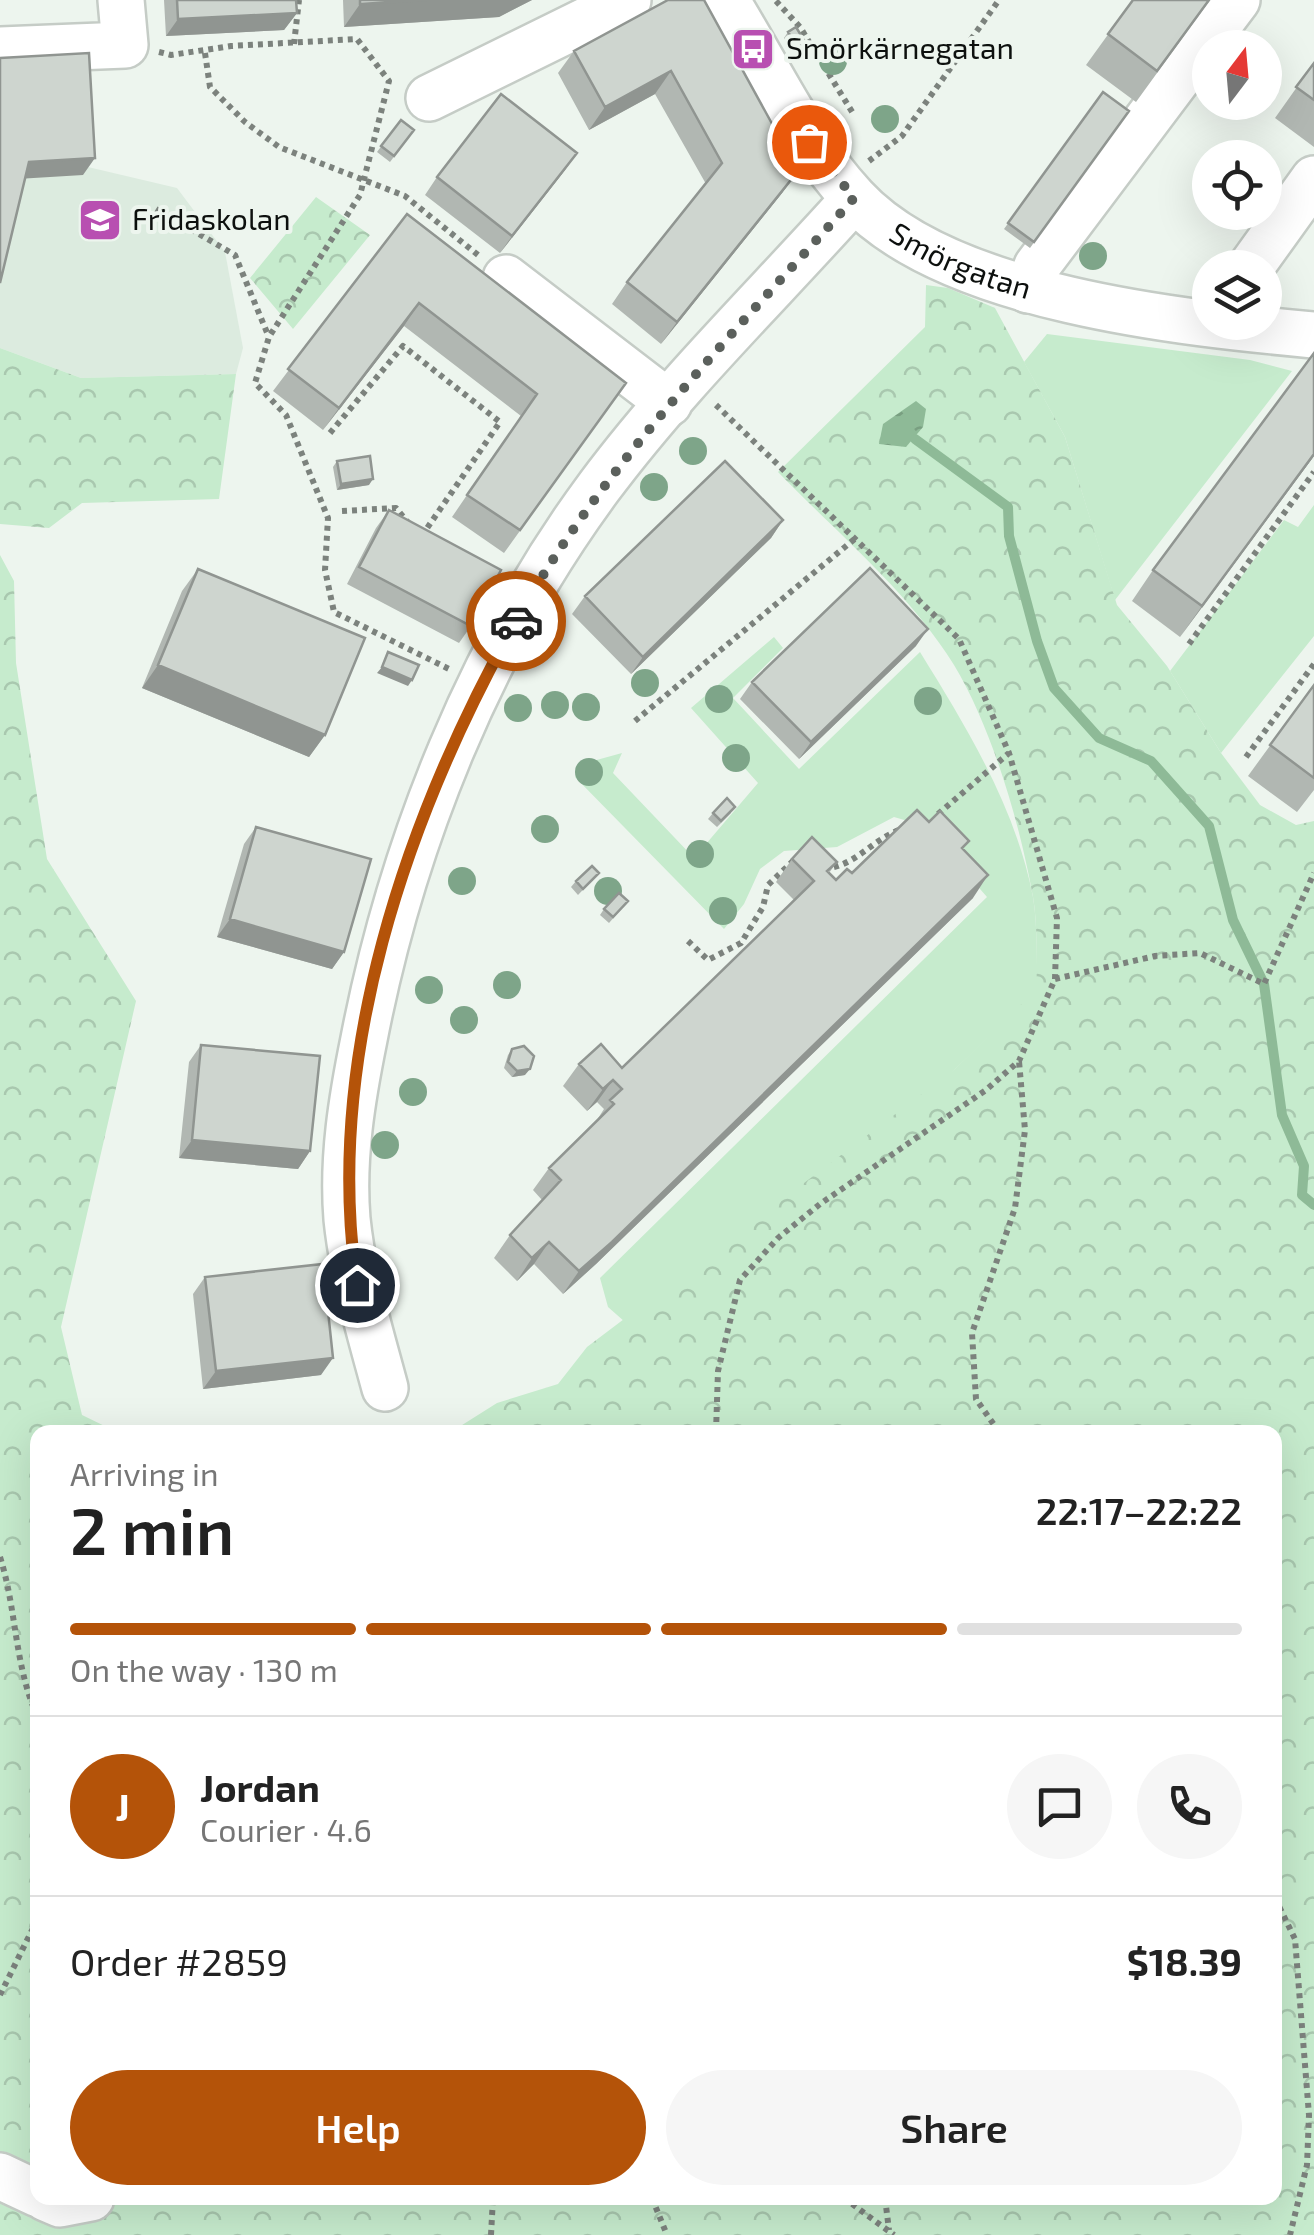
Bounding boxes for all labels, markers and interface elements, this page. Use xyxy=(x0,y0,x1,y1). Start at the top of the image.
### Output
bus stop icon: Smörkärnegatan xyxy=(730,26,776,72)
place label: Smörkärnegatan xyxy=(786,29,1014,65)
north arrow xyxy=(1192,30,1282,120)
map controls xyxy=(1192,30,1282,340)
pin xyxy=(767,100,852,185)
icon: bag xyxy=(782,115,837,170)
button: locate xyxy=(1192,140,1282,230)
school or university icon: Fridaskolan xyxy=(77,197,123,243)
place label: Fridaskolan xyxy=(132,200,291,236)
street label: Smörgatan xyxy=(884,214,1036,305)
button: layers xyxy=(1192,250,1282,340)
courier xyxy=(466,571,566,671)
icon: car xyxy=(489,594,544,649)
pin xyxy=(315,1243,400,1328)
icon: home xyxy=(330,1258,385,1313)
text: Arriving in xyxy=(70,1454,219,1492)
text: 22:17–22:22 xyxy=(1036,1487,1242,1533)
text: 2 min xyxy=(70,1490,234,1568)
text: On the way · 130 m xyxy=(70,1650,338,1688)
button: chat xyxy=(1007,1754,1112,1859)
button: phone xyxy=(1137,1754,1242,1859)
text: Jordan xyxy=(200,1764,320,1810)
text: J xyxy=(115,1783,130,1829)
text: Courier · 4.6 xyxy=(200,1810,372,1848)
text: Order #2859 xyxy=(70,1938,288,1984)
text: $18.39 xyxy=(1127,1938,1242,1984)
button: Help xyxy=(70,2070,646,2185)
button: Share xyxy=(666,2070,1242,2185)

